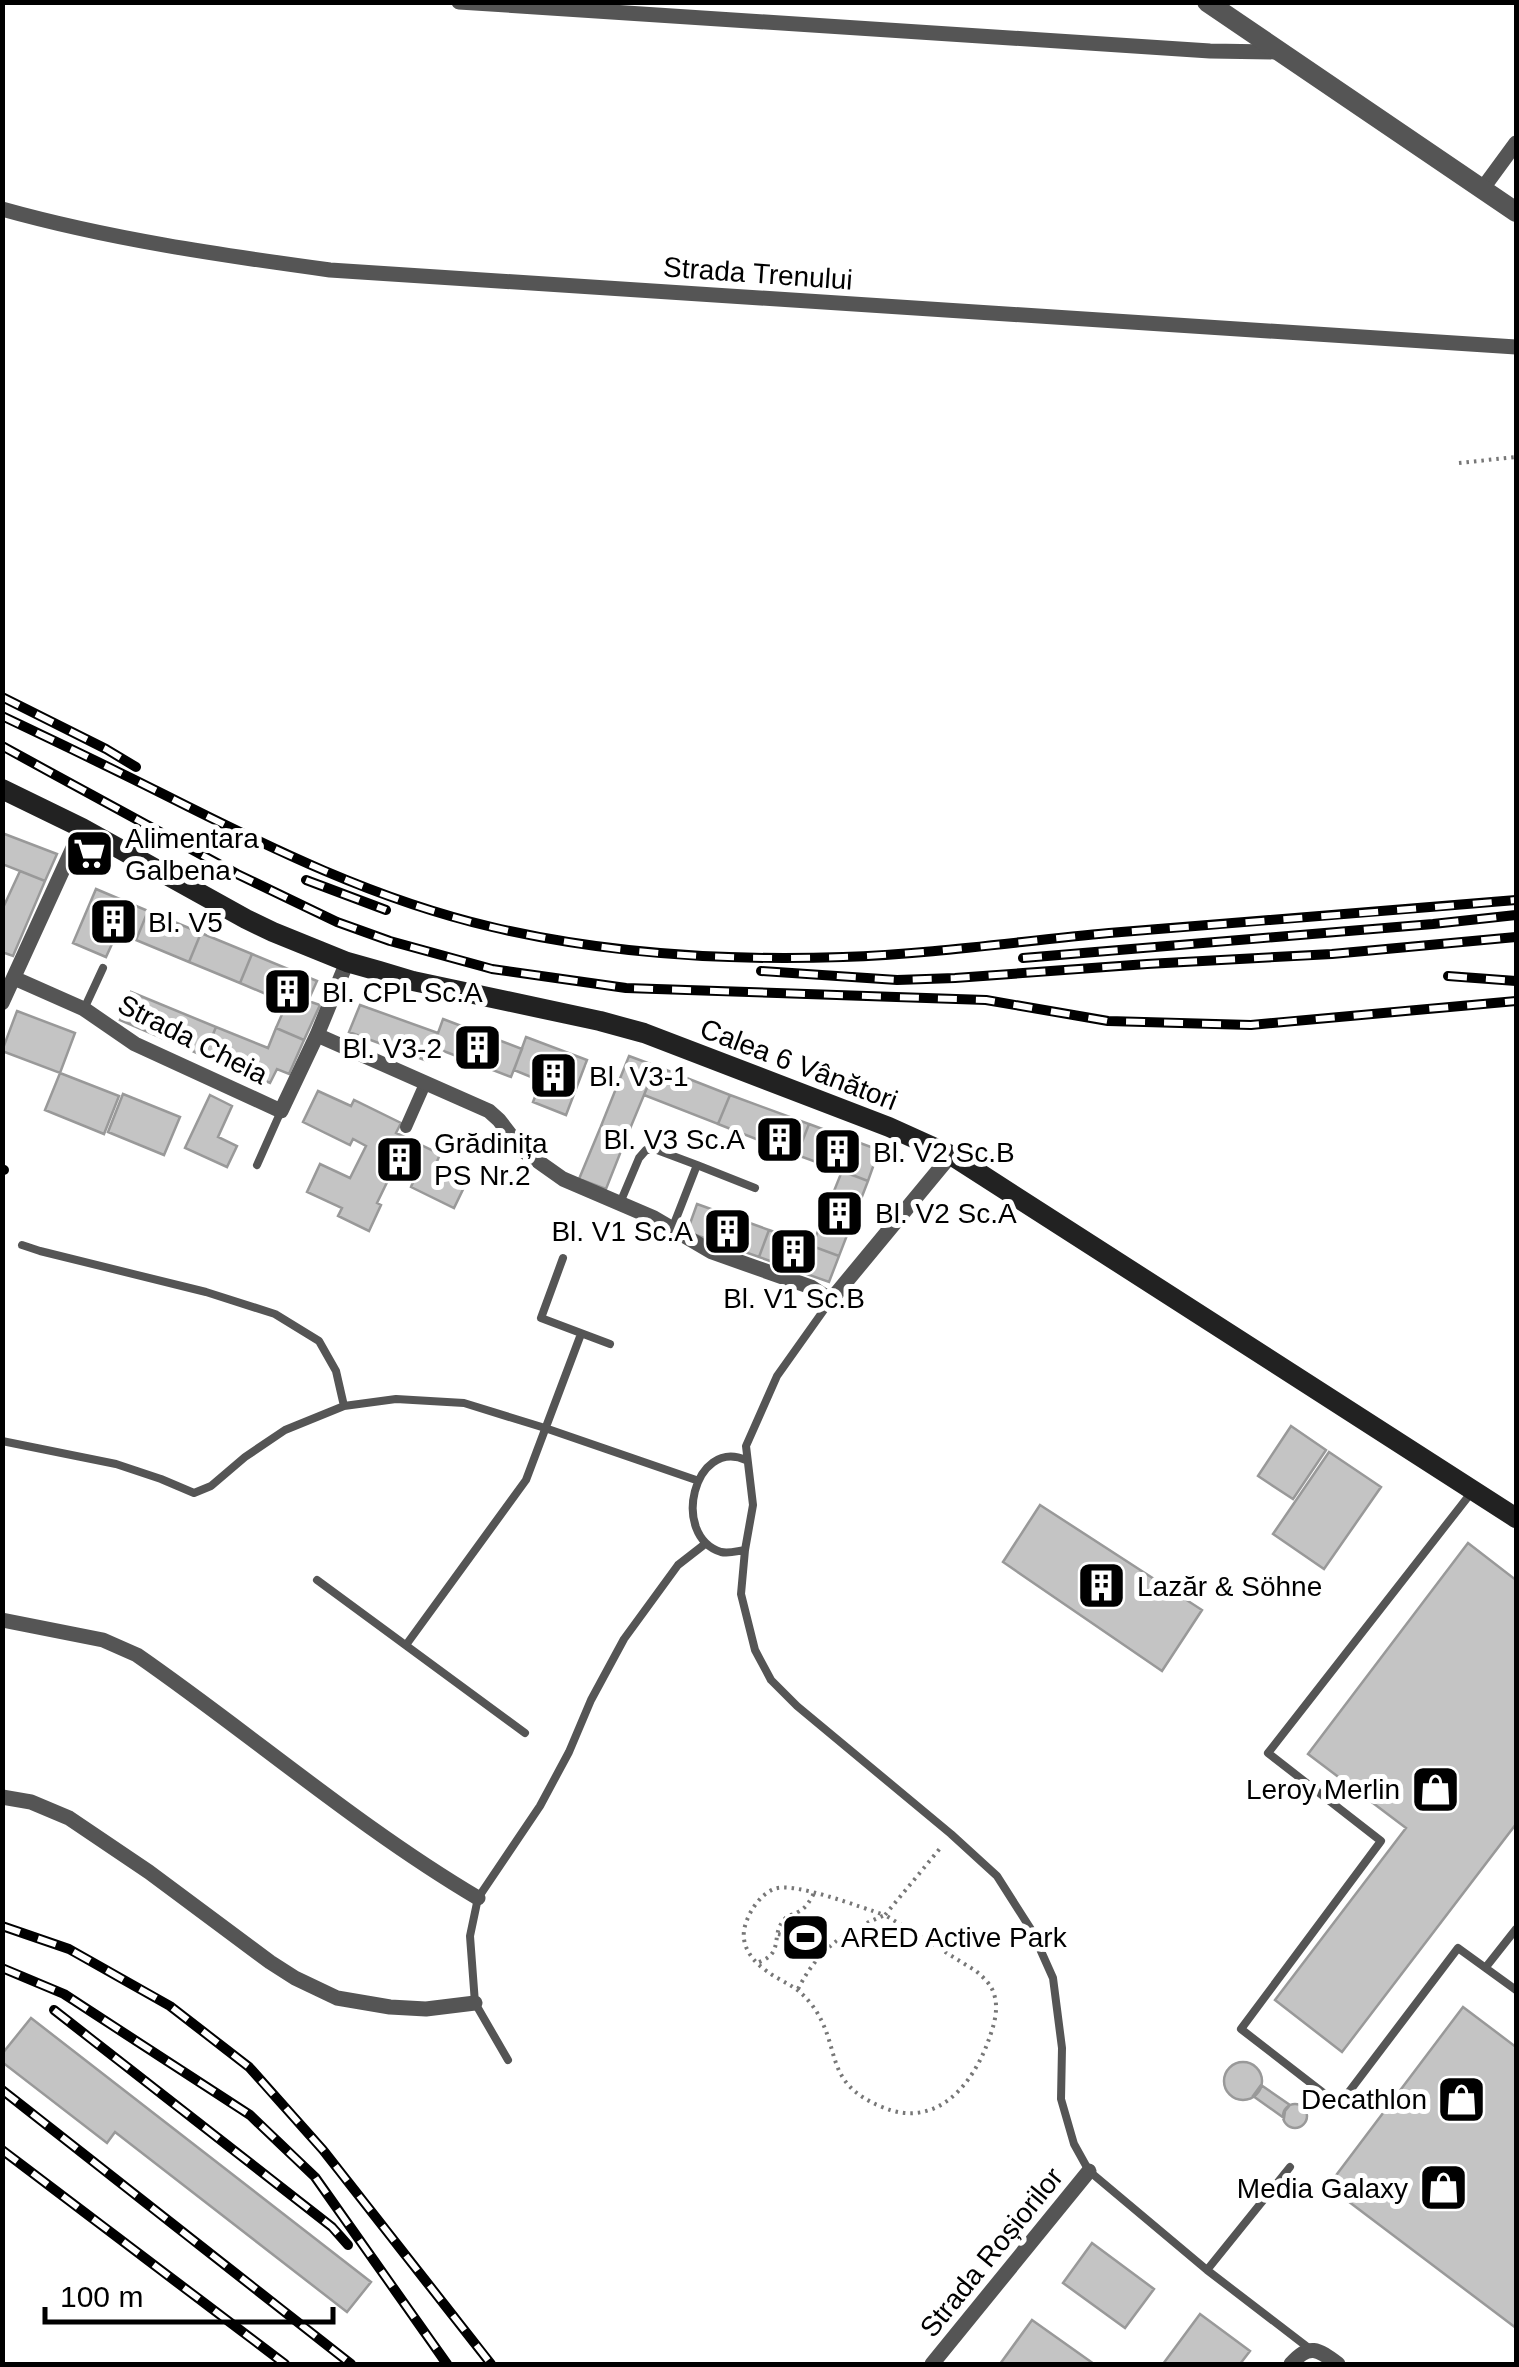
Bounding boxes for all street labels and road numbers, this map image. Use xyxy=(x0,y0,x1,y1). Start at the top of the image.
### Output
street label: Strada Trenului xyxy=(662,251,854,296)
street label: Strada Cheia xyxy=(113,989,273,1091)
street label: Calea 6 Vânători xyxy=(696,1013,902,1116)
street label: Strada Roșiorilor xyxy=(914,2162,1069,2343)

